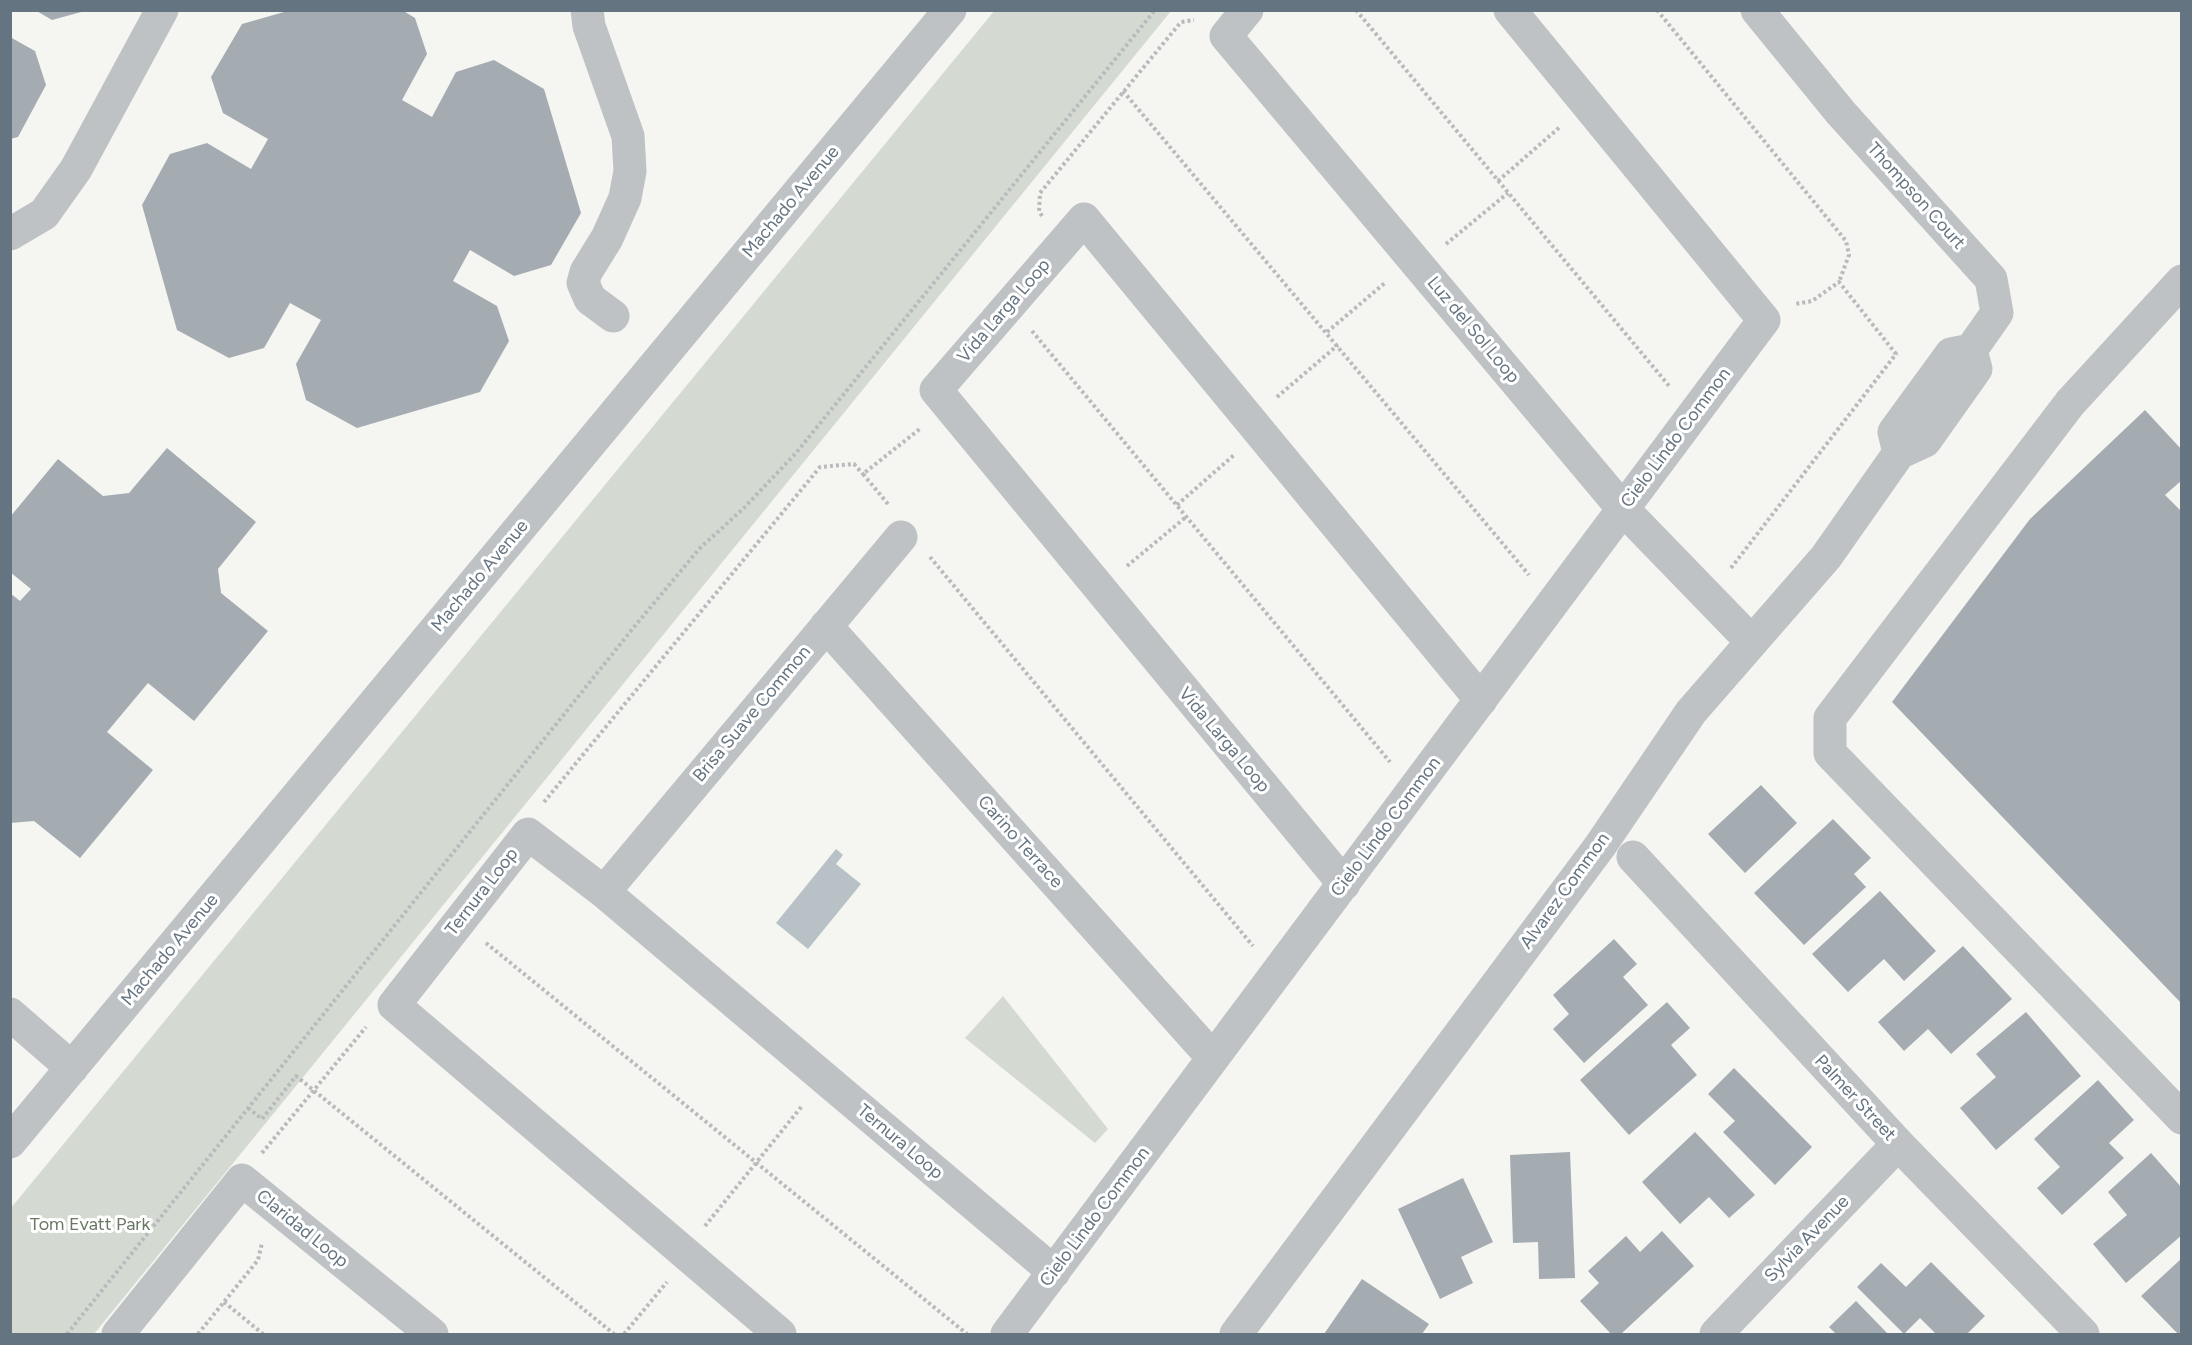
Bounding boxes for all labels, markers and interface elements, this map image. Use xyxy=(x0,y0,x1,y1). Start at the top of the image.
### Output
street label: Thompson Court xyxy=(1862,138,1970,254)
street label: Machado Avenue xyxy=(738,142,844,262)
street label: Vida Larga Loop xyxy=(953,255,1055,367)
street label: Luz del Sol Loop xyxy=(1422,272,1524,388)
street label: Cielo Lindo Common xyxy=(1616,364,1736,512)
street label: Machado Avenue xyxy=(427,516,533,636)
street label: Brisa Suave Common xyxy=(689,641,815,787)
street label: Vida Larga Loop xyxy=(1174,683,1274,797)
street label: Cielo Lindo Common xyxy=(1326,753,1446,901)
street label: Carino Terrace xyxy=(973,791,1067,893)
street label: Alvarez Common xyxy=(1516,829,1614,953)
street label: Ternura Loop xyxy=(441,844,523,940)
street label: Machado Avenue xyxy=(117,890,223,1010)
street label: Palmer Street xyxy=(1810,1051,1900,1145)
street label: Ternura Loop xyxy=(853,1100,947,1184)
street label: Cielo Lindo Common xyxy=(1035,1143,1155,1291)
street label: Claridad Loop xyxy=(252,1185,352,1273)
street label: Sylvia Avenue xyxy=(1760,1191,1854,1287)
park label: Tom Evatt Park xyxy=(30,1214,150,1236)

